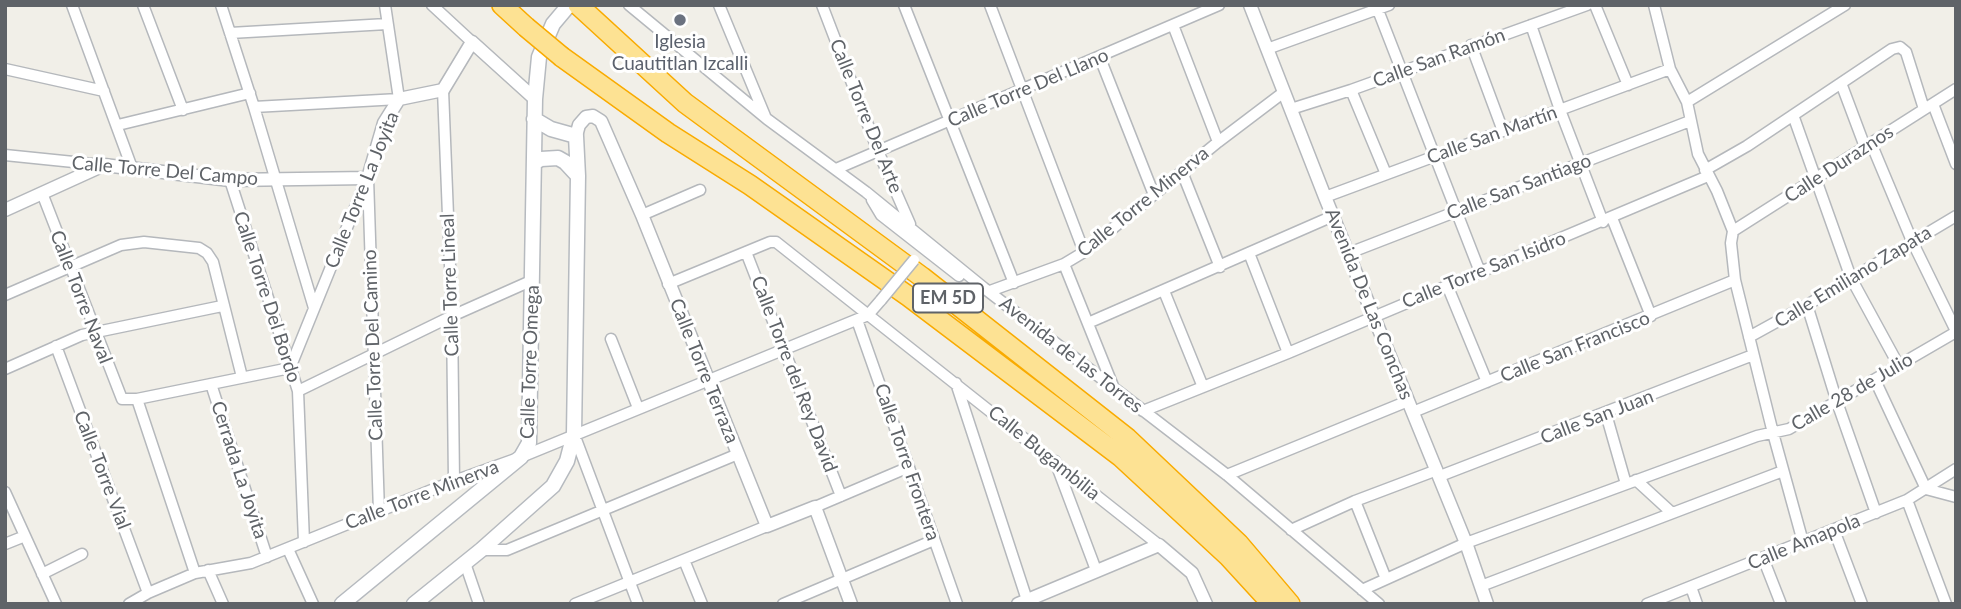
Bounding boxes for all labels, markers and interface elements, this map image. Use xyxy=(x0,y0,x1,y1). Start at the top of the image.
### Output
marker: Iglesia Cuautitlan Izcalli xyxy=(672,12,688,28)
street label: Calle San Ramón xyxy=(1370,23,1508,93)
place label: Iglesia Cuautitlan Izcalli xyxy=(612,31,748,75)
street label: Calle Torre Del Arte xyxy=(825,36,907,196)
street label: Calle Torre Del Llano xyxy=(944,44,1112,132)
street label: Calle San Martín xyxy=(1424,101,1560,169)
street label: Calle Torre La Joyita xyxy=(320,108,404,272)
street label: Calle Duraznos xyxy=(1780,120,1898,208)
street label: Calle Torre Minerva xyxy=(1073,142,1213,262)
street label: Calle San Santiago xyxy=(1444,149,1594,225)
street label: Calle Torre Del Campo xyxy=(71,151,259,191)
street label: Avenida De Las Conchas xyxy=(1320,205,1418,403)
street label: Calle Torre Del Bordo xyxy=(229,209,305,385)
street label: Calle Torre Lineal xyxy=(436,213,464,357)
street label: Calle Emiliano Zapata xyxy=(1771,221,1935,333)
street label: Calle Torre Naval xyxy=(45,227,117,367)
street label: Calle Torre San Isidro xyxy=(1399,227,1569,313)
street label: Calle Torre Del Camino xyxy=(358,249,388,441)
street label: Calle Torre del Rey David xyxy=(746,273,842,475)
road number: EM 5D xyxy=(913,284,983,312)
street label: Calle Torre Omega xyxy=(516,285,544,439)
street label: Avenida de las Torres xyxy=(995,292,1147,418)
street label: Calle Torre Terraza xyxy=(665,295,743,447)
street label: Calle San Francisco xyxy=(1497,307,1653,387)
street label: Calle 28 de Julio xyxy=(1787,348,1917,436)
street label: Calle Torre Frontera xyxy=(869,380,945,544)
street label: Calle San Juan xyxy=(1537,385,1657,449)
street label: Cerrada La Joyita xyxy=(206,398,272,542)
street label: Calle Bugambilia xyxy=(983,401,1105,505)
street label: Calle Torre Vial xyxy=(69,407,135,533)
street label: Calle Torre Minerva xyxy=(342,455,502,535)
street label: Calle Amapola xyxy=(1744,509,1864,575)

